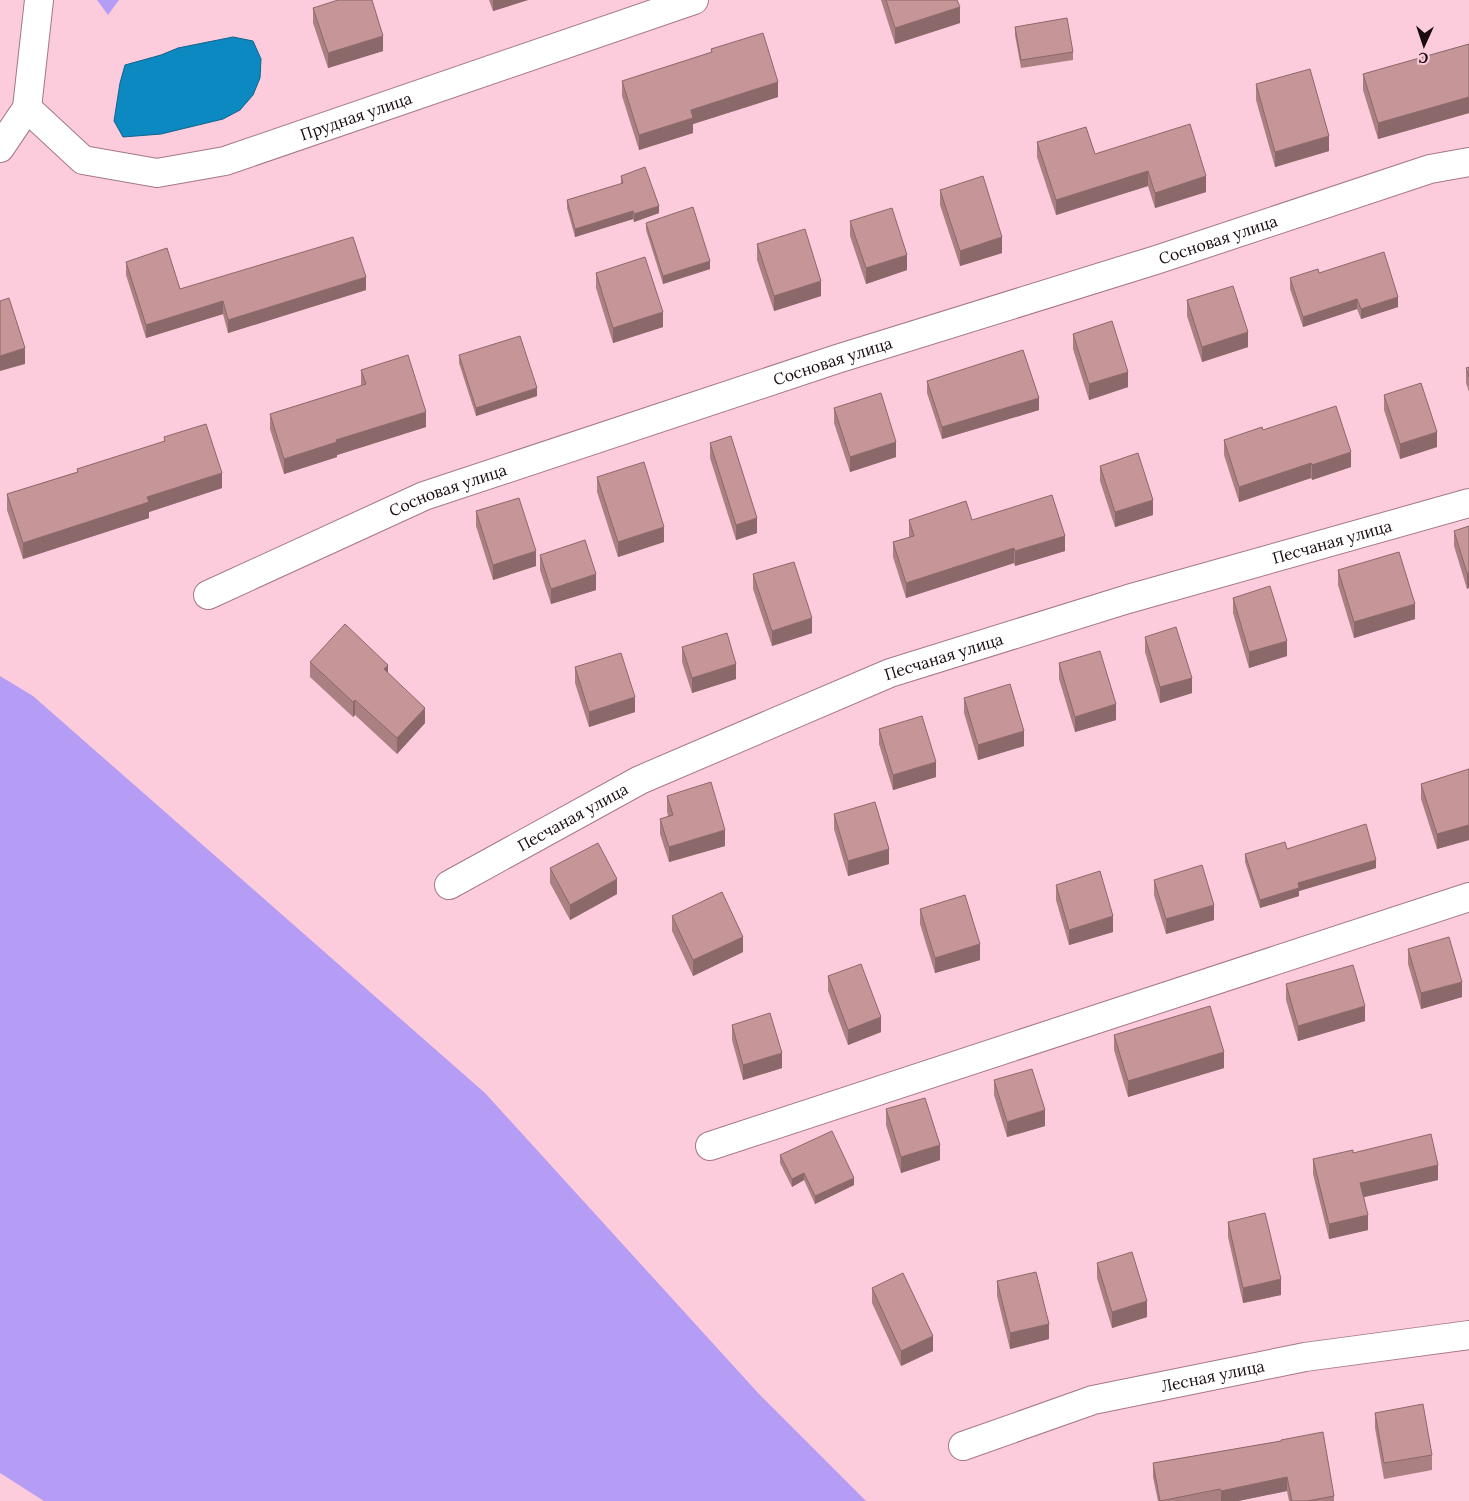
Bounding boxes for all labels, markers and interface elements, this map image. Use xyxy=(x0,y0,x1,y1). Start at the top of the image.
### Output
north arrow xyxy=(1399,20,1449,70)
text: С xyxy=(1418,49,1429,67)
street label: Прудная улица xyxy=(297,88,414,144)
street label: Сосновая улица xyxy=(1156,210,1280,268)
street label: Сосновая улица xyxy=(771,332,895,390)
street label: Сосновая улица xyxy=(386,459,509,521)
street label: Песчаная улица xyxy=(1270,515,1394,568)
street label: Песчаная улица xyxy=(882,628,1005,684)
street label: Песчаная улица xyxy=(514,779,631,856)
street label: Лесная улица xyxy=(1159,1355,1266,1396)

